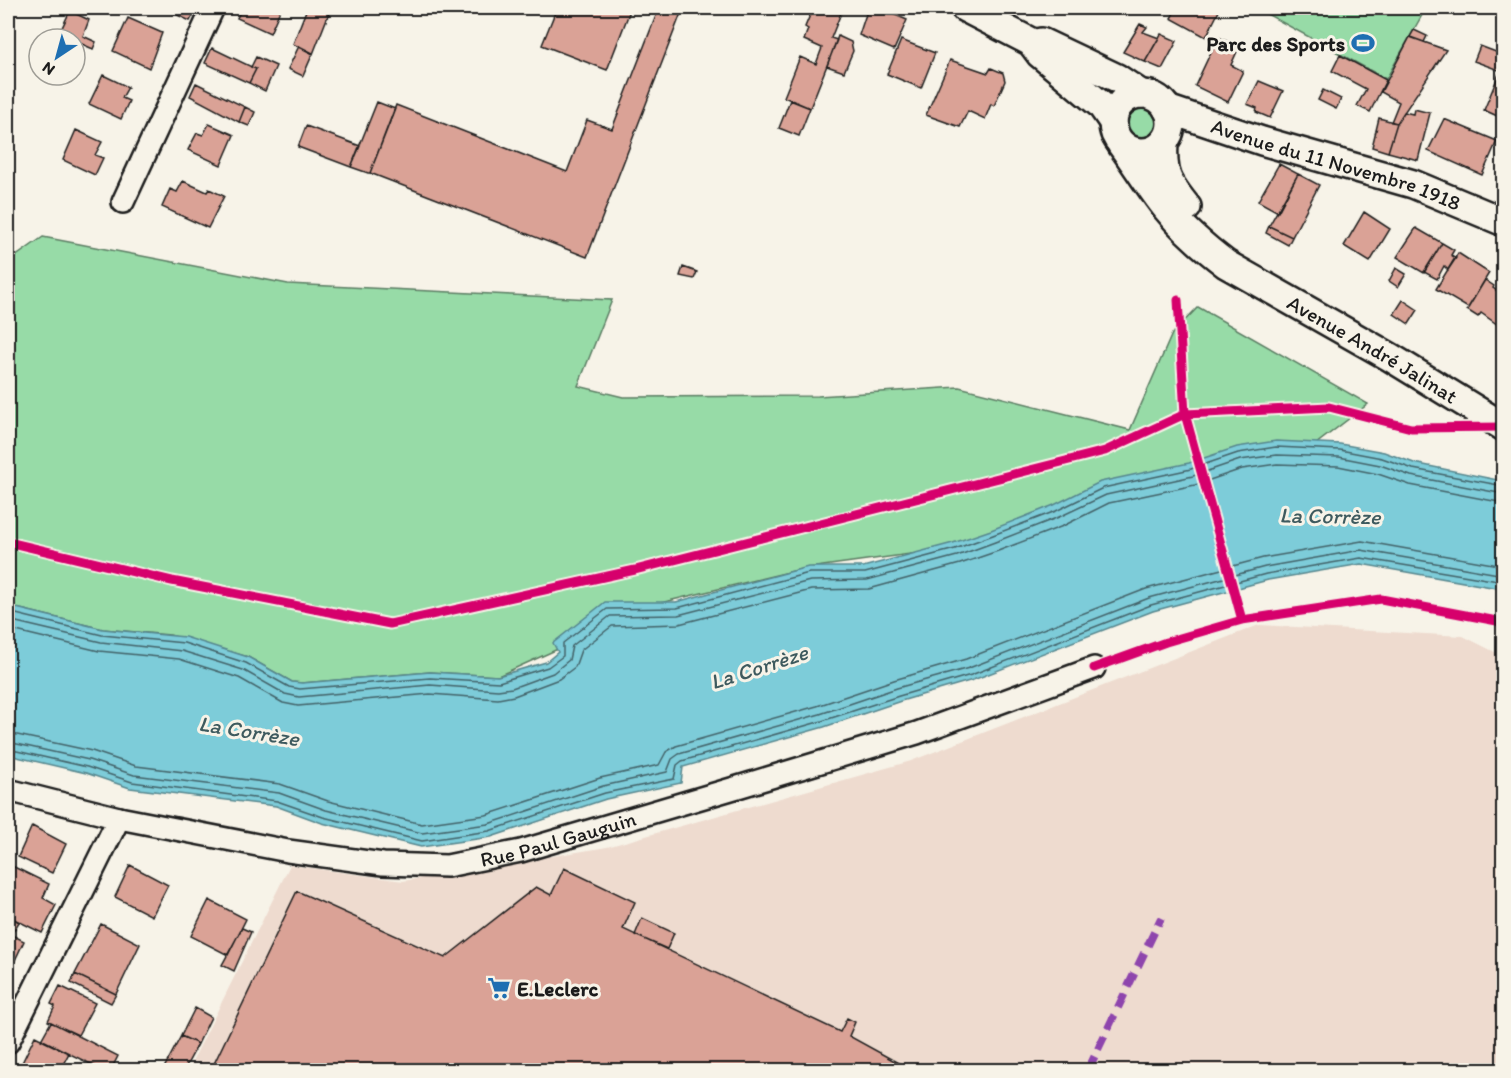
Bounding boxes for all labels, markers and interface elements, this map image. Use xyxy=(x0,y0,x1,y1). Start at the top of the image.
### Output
north arrow xyxy=(27,27,87,87)
sports icon: Parc des Sports xyxy=(1350,30,1376,56)
place label: Parc des Sports xyxy=(1206,31,1345,57)
text: N xyxy=(39,58,58,80)
street label: Avenue du 11 Novembre 1918 xyxy=(1208,112,1465,215)
street label: Avenue André Jalinat xyxy=(1283,289,1463,408)
water label: La Corrèze xyxy=(1279,502,1382,530)
water label: La Corrèze xyxy=(707,638,813,695)
water label: La Corrèze xyxy=(197,710,302,752)
street label: Rue Paul Gauguin xyxy=(478,805,639,871)
supermarket icon: E.Leclerc xyxy=(486,975,512,1001)
place label: E.Leclerc xyxy=(517,976,598,1001)

